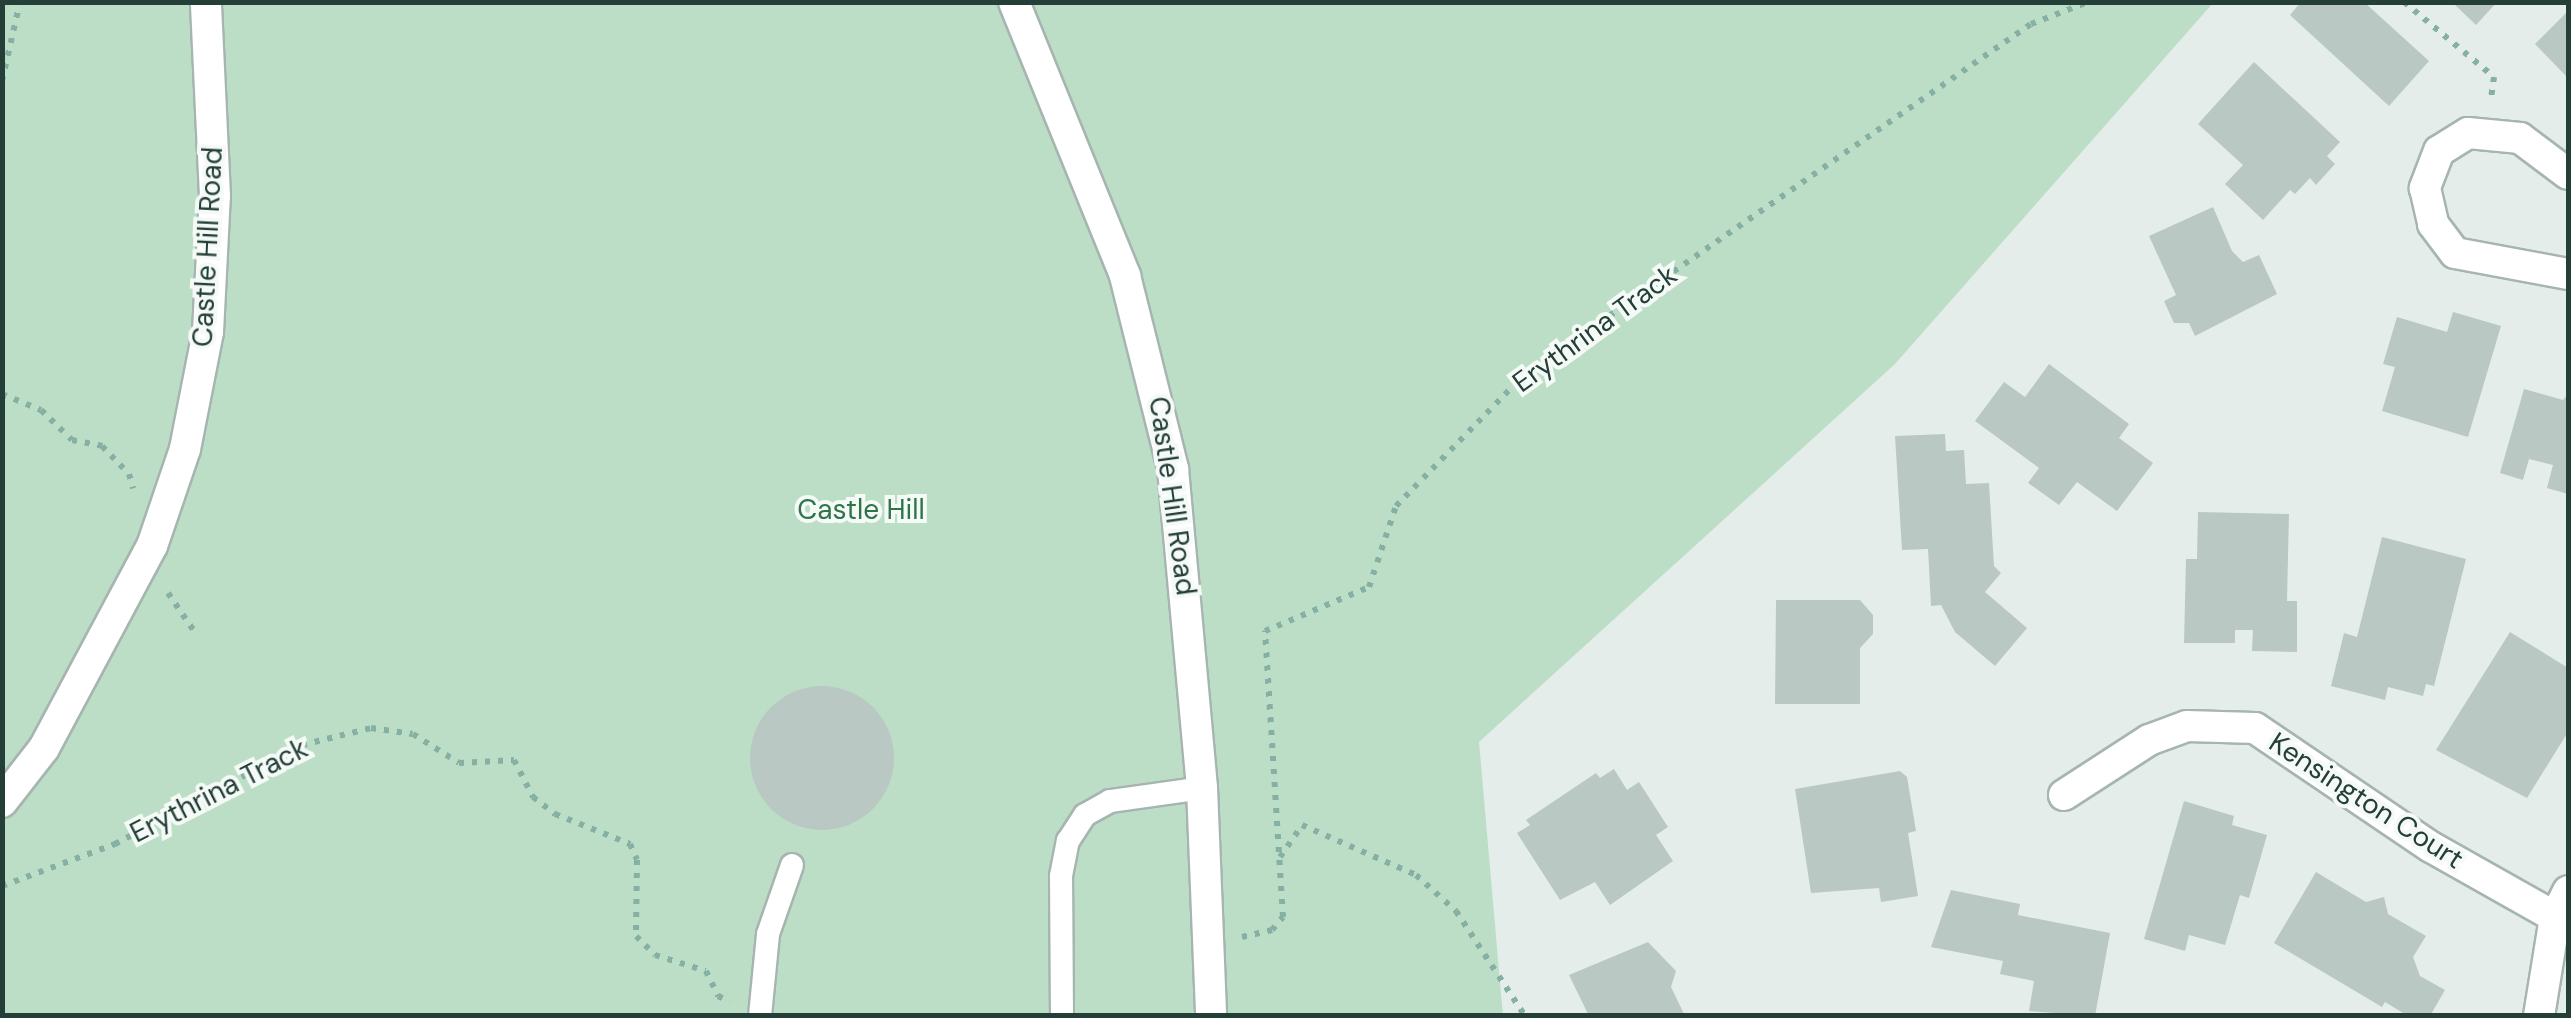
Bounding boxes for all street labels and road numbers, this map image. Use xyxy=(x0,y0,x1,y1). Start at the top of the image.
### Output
street label: Castle Hill Road xyxy=(186,146,230,348)
street label: Erythrina Track xyxy=(1506,258,1684,400)
street label: Castle Hill Road xyxy=(1141,395,1203,597)
street label: Kensington Court xyxy=(2263,726,2469,876)
street label: Erythrina Track xyxy=(125,732,313,850)

